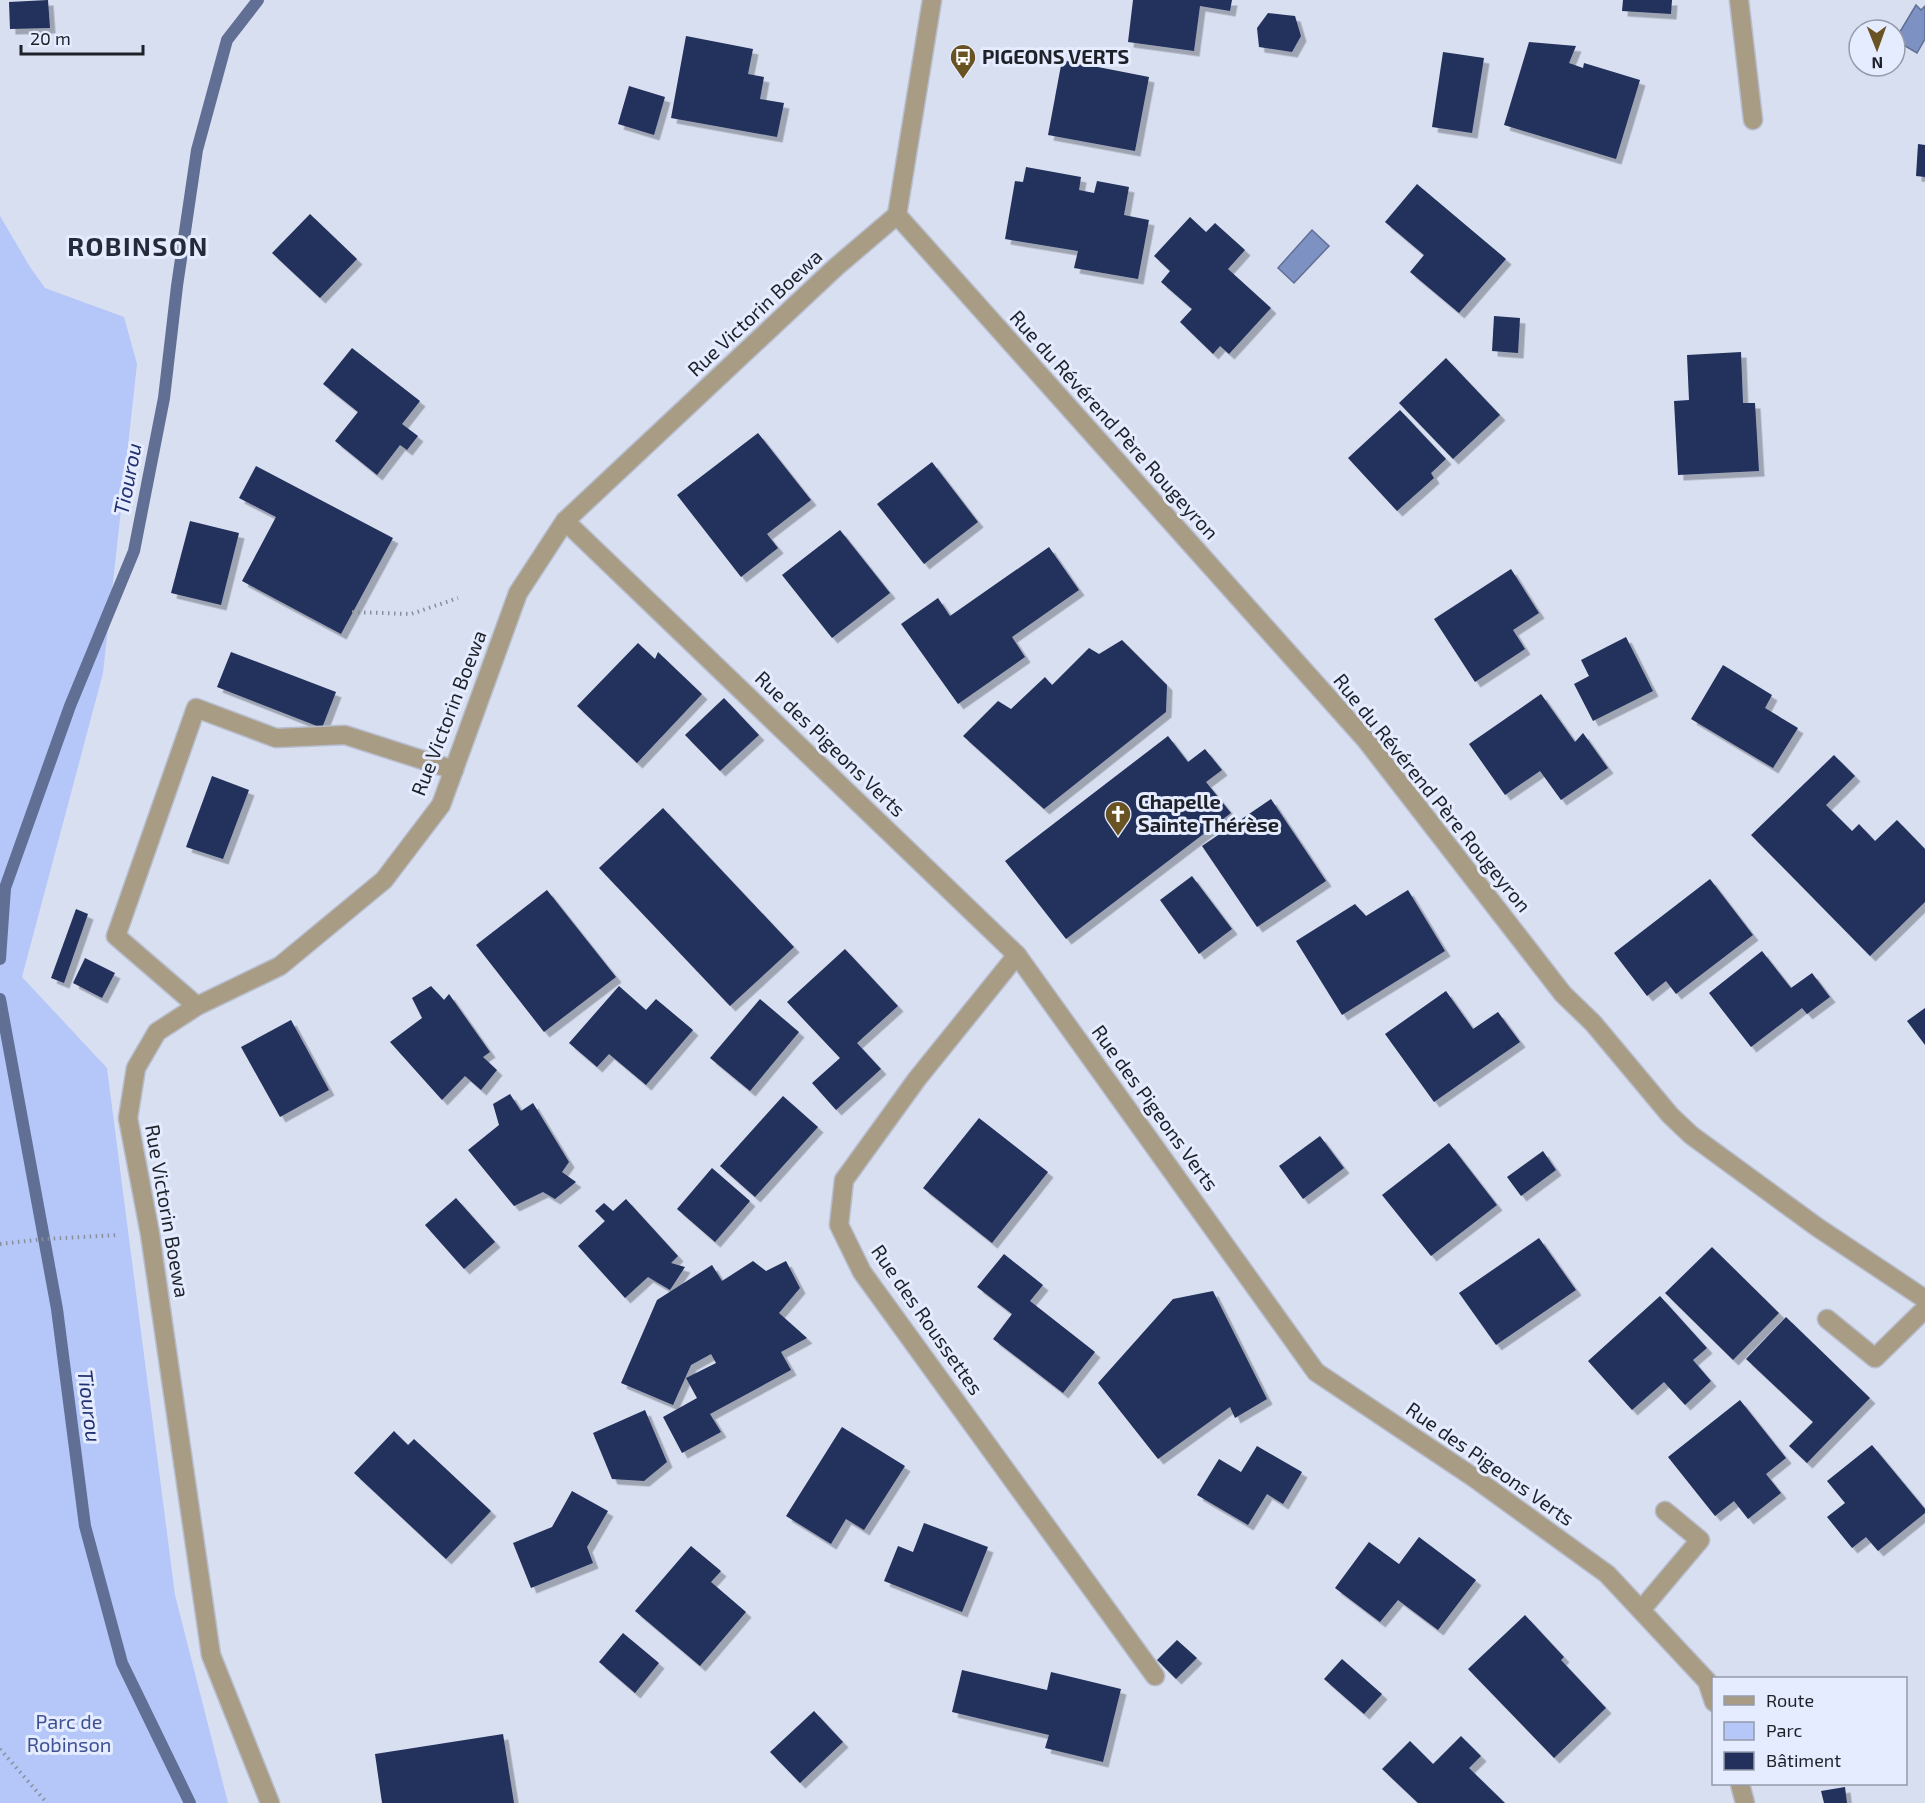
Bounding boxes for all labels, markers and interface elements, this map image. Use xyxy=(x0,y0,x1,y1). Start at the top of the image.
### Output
scale bar xyxy=(21,18,142,56)
north arrow xyxy=(1847,18,1907,78)
text: 20 m xyxy=(30,27,71,49)
bus stop icon: PIGEONS VERTS xyxy=(948,42,978,80)
place label: PIGEONS VERTS xyxy=(982,44,1129,68)
text: N xyxy=(1871,54,1883,73)
district label: ROBINSON xyxy=(67,230,209,261)
street label: Rue Victorin Boewa xyxy=(682,244,827,381)
street label: Rue du Révérend Père Rougeyron xyxy=(1005,305,1224,544)
water label: Tiourou xyxy=(107,441,146,517)
street label: Rue Victorin Boewa xyxy=(405,626,491,799)
street label: Rue des Pigeons Verts xyxy=(751,665,911,821)
street label: Rue du Révérend Père Rougeyron xyxy=(1329,668,1536,916)
place label: Chapelle Sainte Thérèse xyxy=(1138,789,1279,836)
church icon: Chapelle Sainte Thérèse xyxy=(1103,799,1133,837)
street label: Rue des Pigeons Verts xyxy=(1087,1020,1224,1195)
street label: Rue Victorin Boewa xyxy=(141,1122,195,1299)
street label: Rue des Roussettes xyxy=(867,1240,989,1399)
water label: Tiourou xyxy=(74,1368,107,1444)
street label: Rue des Pigeons Verts xyxy=(1402,1396,1579,1530)
legend xyxy=(1712,1677,1907,1785)
text: Route xyxy=(1766,1689,1814,1711)
park label: Parc de Robinson xyxy=(27,1709,111,1756)
text: Parc xyxy=(1766,1719,1802,1741)
text: Bâtiment xyxy=(1766,1749,1841,1771)

